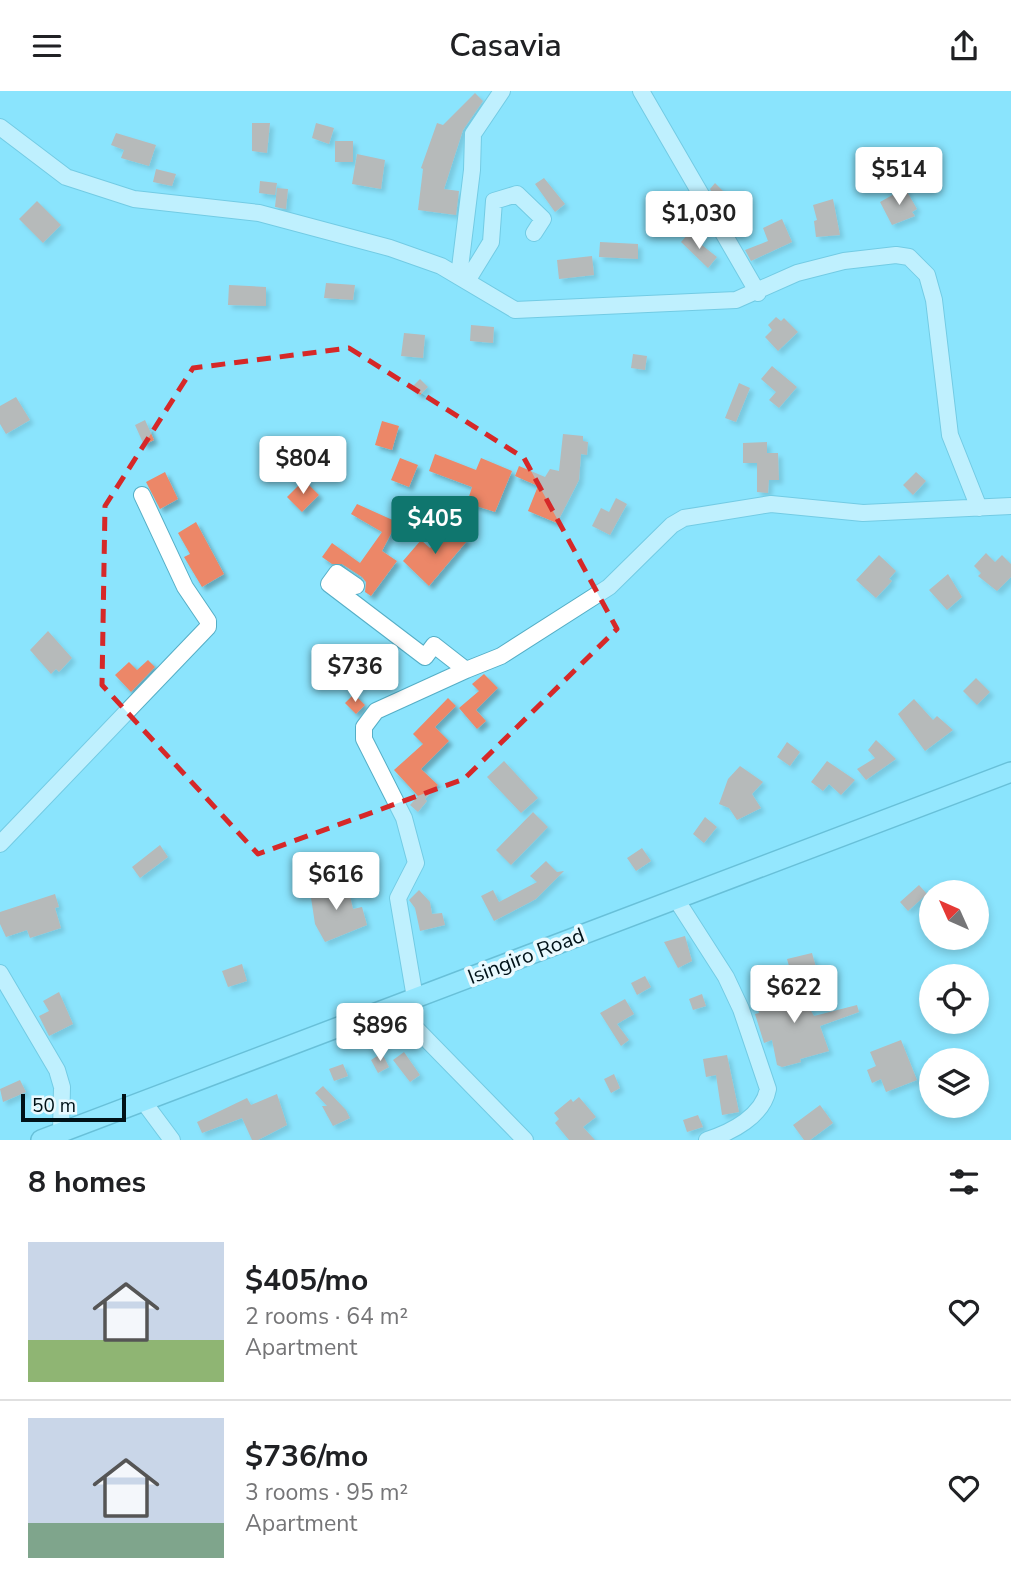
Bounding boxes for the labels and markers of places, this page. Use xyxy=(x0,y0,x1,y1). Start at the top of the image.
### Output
pin: $514 xyxy=(858,148,940,207)
pin: $1,030 xyxy=(642,191,756,251)
pin: $804 xyxy=(262,437,344,496)
pin: $405 xyxy=(394,497,476,556)
pin: $736 xyxy=(314,645,396,704)
pin: $616 xyxy=(295,853,377,912)
pin: $622 xyxy=(753,965,835,1025)
pin: $896 xyxy=(339,1003,421,1063)

